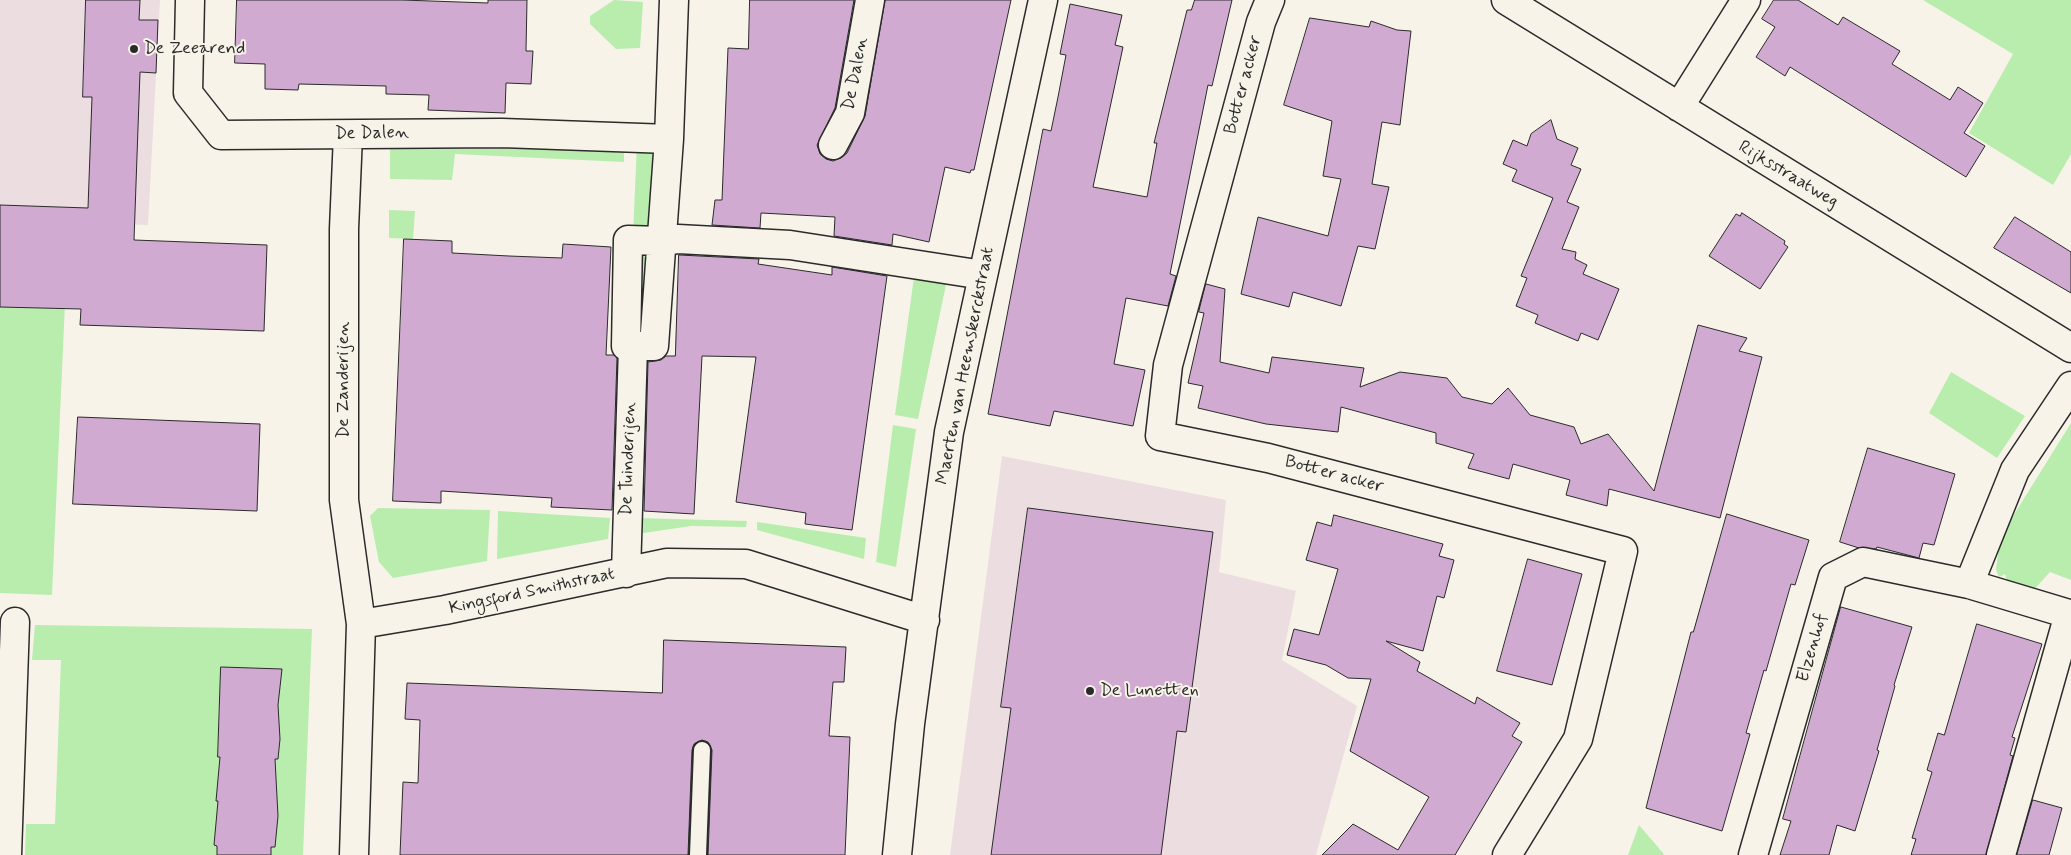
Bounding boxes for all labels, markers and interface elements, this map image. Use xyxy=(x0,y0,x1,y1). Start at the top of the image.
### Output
street label: Botter acker xyxy=(1220,33,1268,137)
street label: De Dalen xyxy=(838,36,874,112)
place label: De Zeearend xyxy=(144,38,245,60)
marker: De Zeearend xyxy=(128,43,140,55)
street label: De Dalen xyxy=(335,123,409,145)
street label: Rijksstraatweg xyxy=(1734,137,1842,213)
street label: Maerten van Heemskerckstraat xyxy=(932,245,1000,487)
street label: De Zanderijen xyxy=(333,322,355,438)
street label: De Tuinderijen xyxy=(616,402,642,516)
street label: Botter acker xyxy=(1282,451,1386,499)
street label: Kingsford Smithstraat xyxy=(447,564,617,620)
street label: Elzenhof xyxy=(1793,611,1833,685)
place label: De Lunetten xyxy=(1100,680,1199,702)
marker: De Lunetten xyxy=(1084,685,1096,697)

